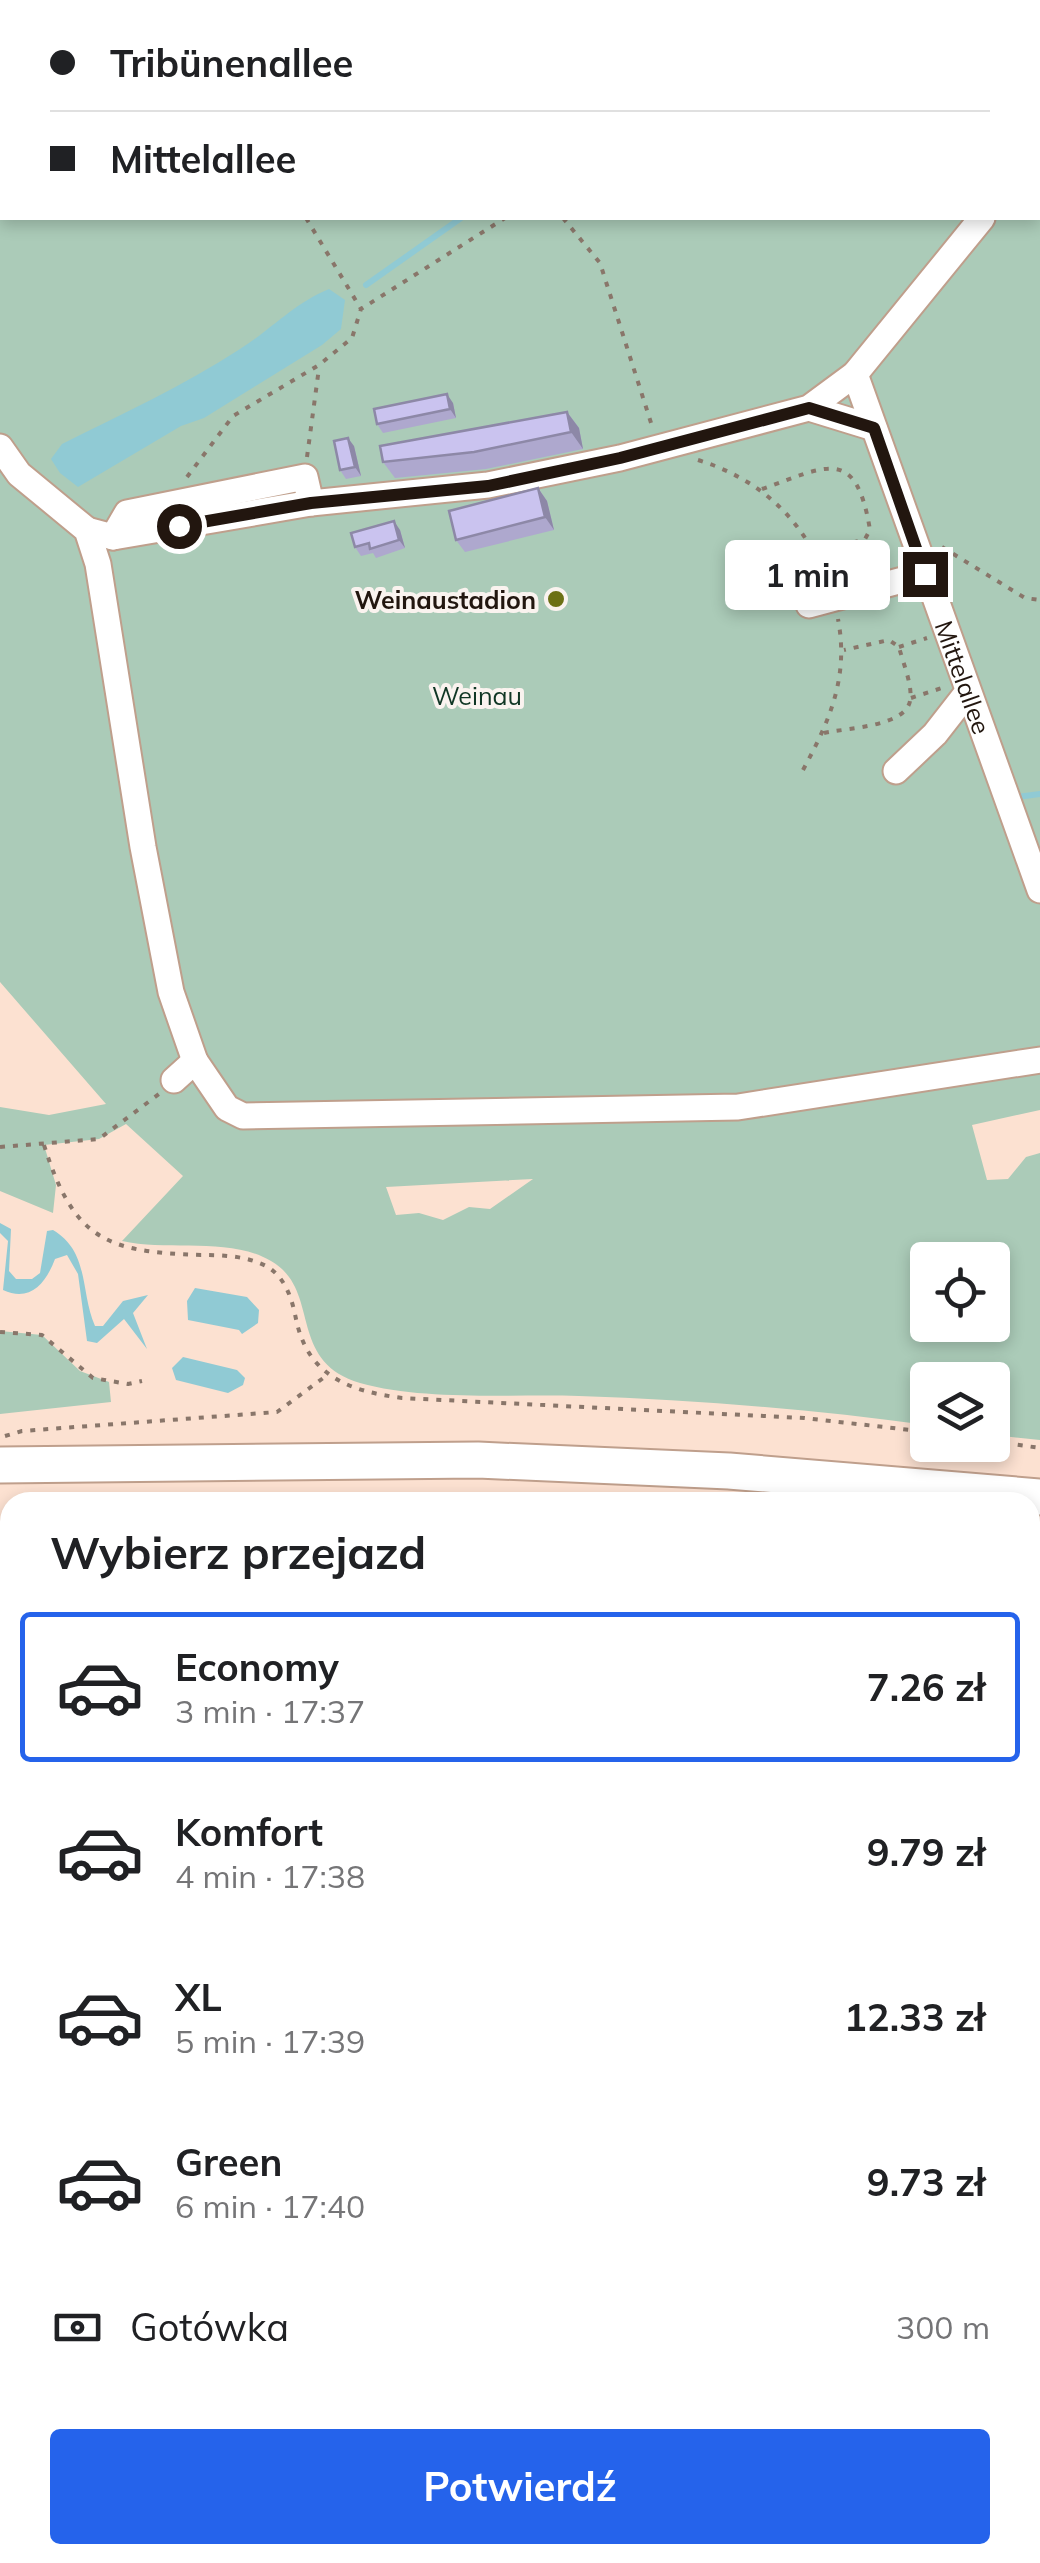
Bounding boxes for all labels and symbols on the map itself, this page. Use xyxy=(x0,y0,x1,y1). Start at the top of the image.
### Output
route start xyxy=(157,504,202,549)
callout: 1 min xyxy=(725,539,890,609)
route end xyxy=(903,552,948,597)
place label: Weinaustadion xyxy=(355,584,536,615)
marker: Weinaustadion xyxy=(545,588,567,610)
street label: Mittelallee xyxy=(929,616,998,738)
park label: Weinau xyxy=(432,680,522,711)

